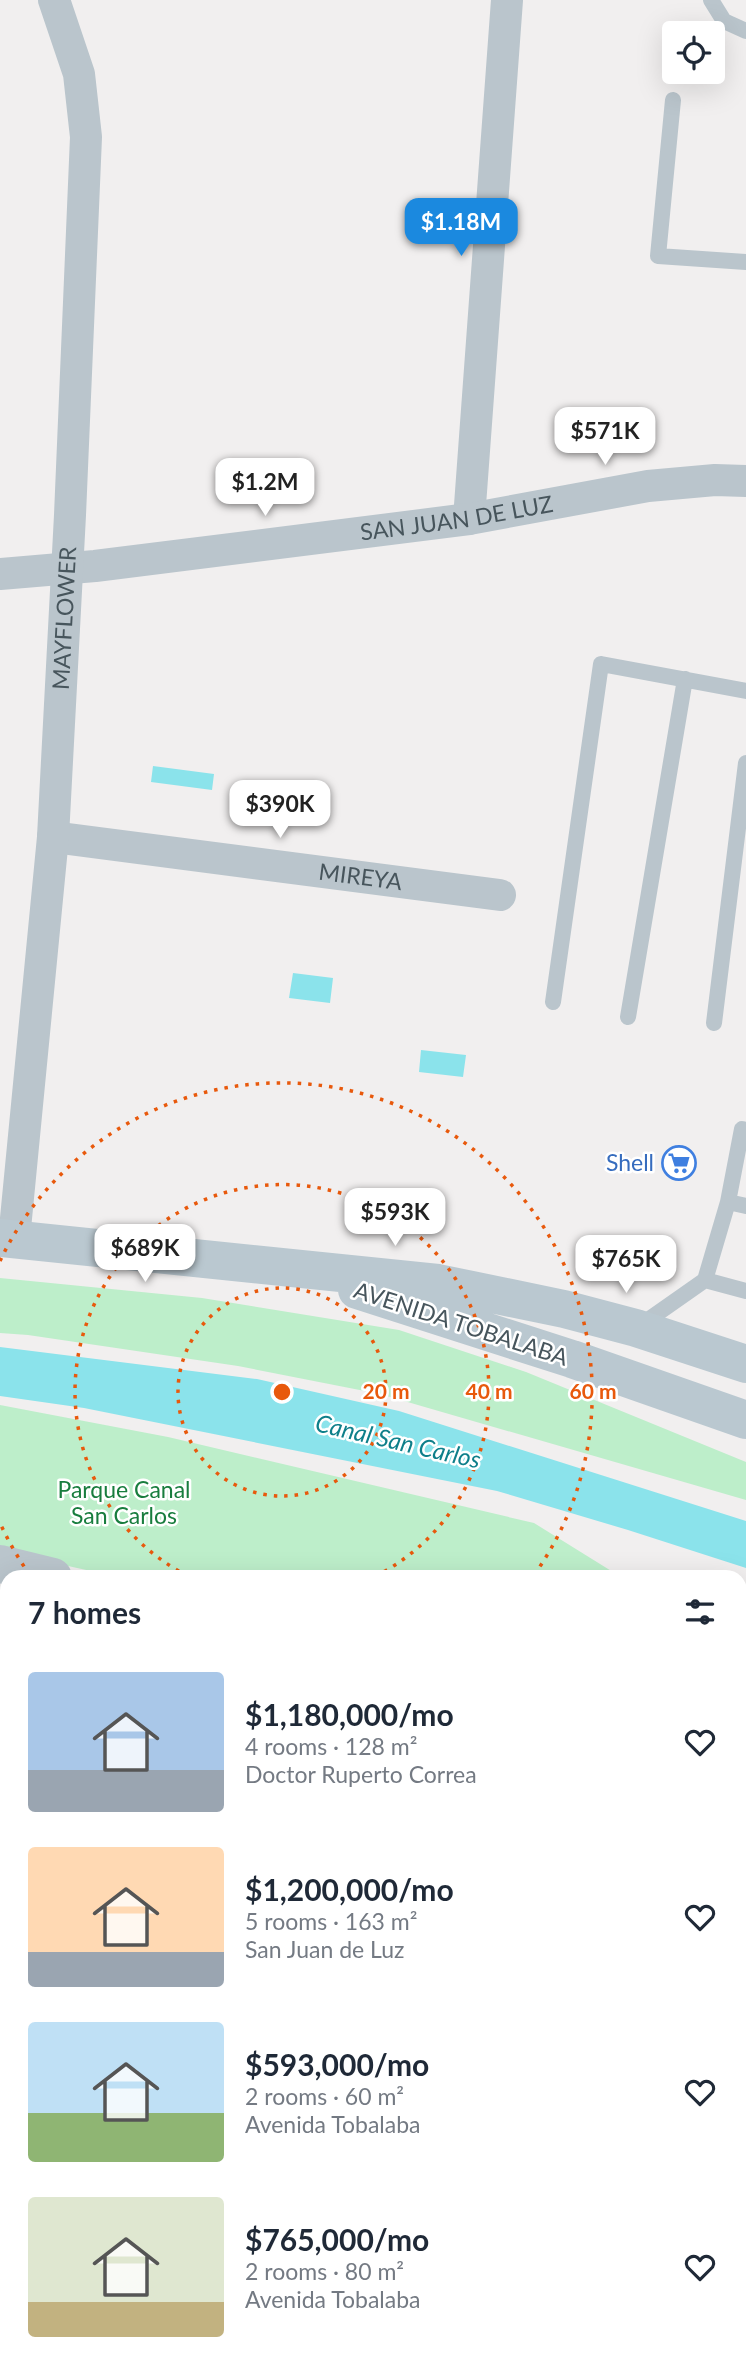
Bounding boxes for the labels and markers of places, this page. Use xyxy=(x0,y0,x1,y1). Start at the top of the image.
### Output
pin: $1.18M xyxy=(404,198,518,258)
pin: $571K xyxy=(556,407,654,467)
pin: $1.2M xyxy=(216,458,314,518)
pin: $390K xyxy=(231,780,329,840)
supermarket icon: Shell xyxy=(660,1144,698,1182)
place label: Shell xyxy=(606,1148,654,1176)
pin: $593K xyxy=(346,1188,444,1248)
pin: $689K xyxy=(96,1224,194,1284)
pin: $765K xyxy=(577,1236,675,1295)
centre of rings xyxy=(270,1380,294,1404)

